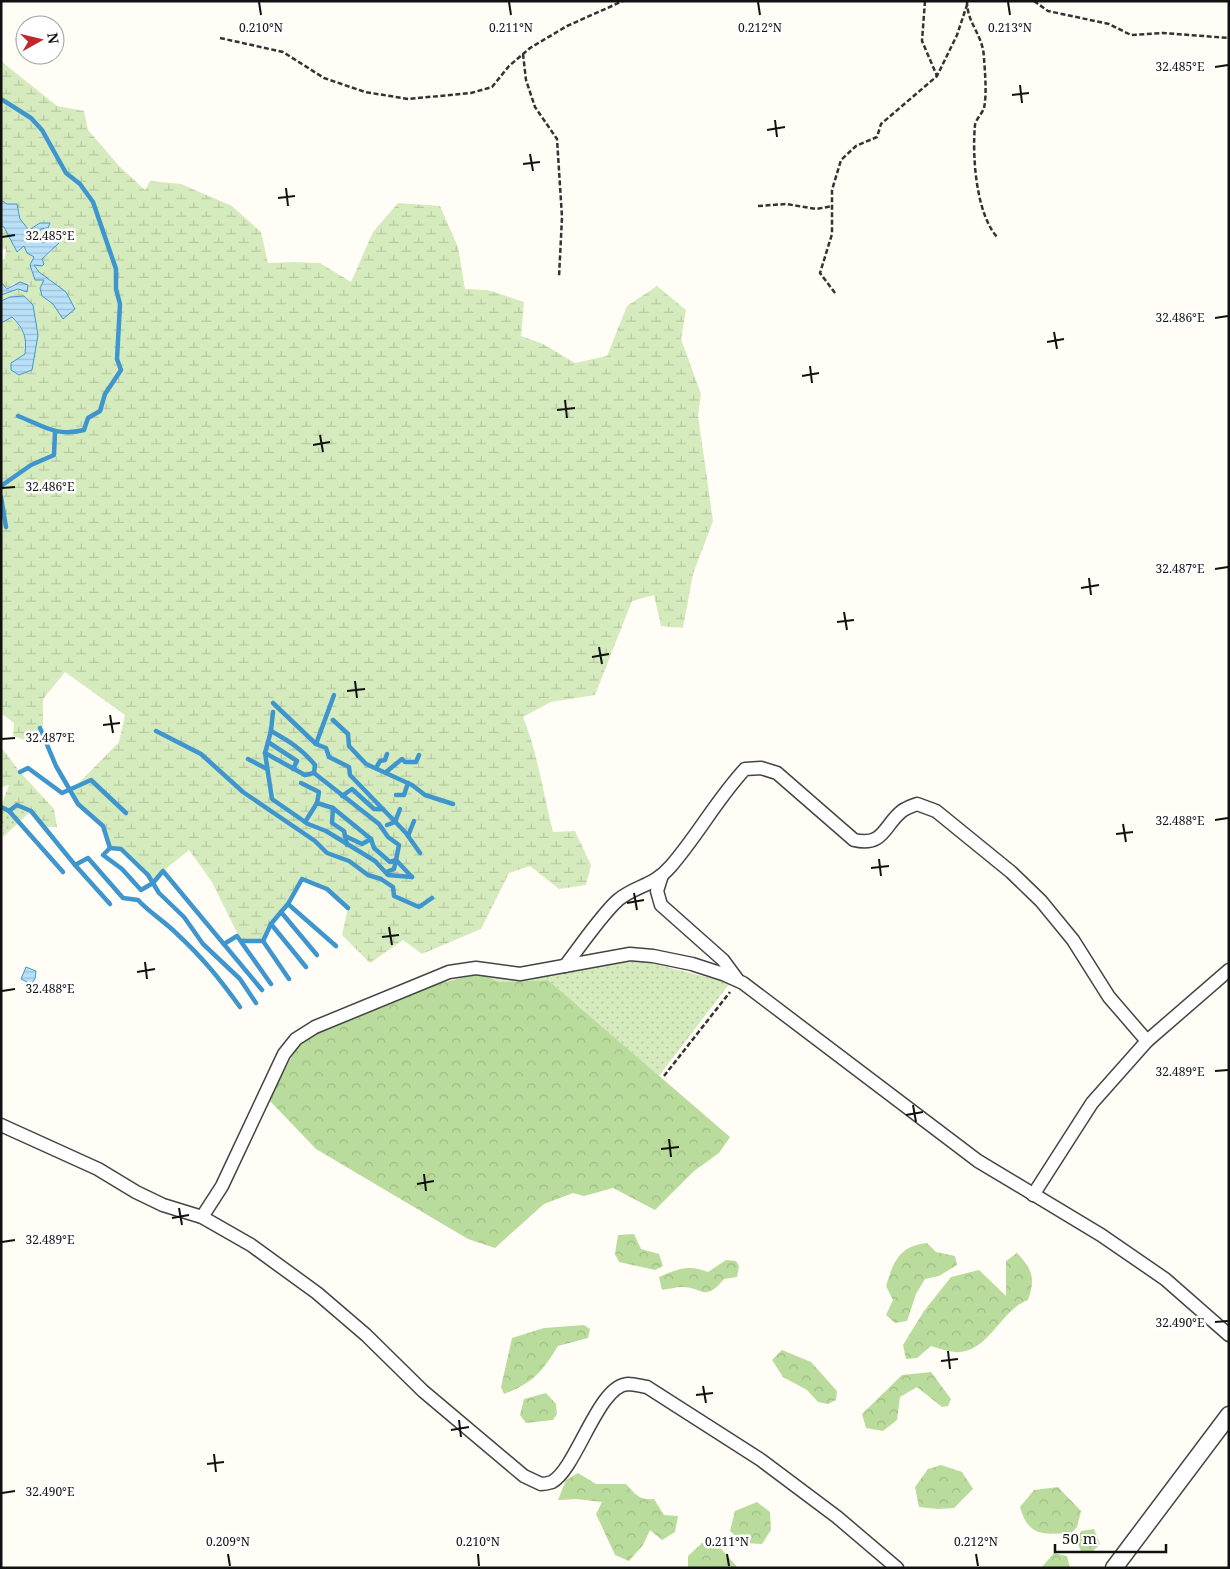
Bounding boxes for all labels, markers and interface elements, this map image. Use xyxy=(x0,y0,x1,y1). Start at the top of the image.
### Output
north arrow xyxy=(15,15,65,65)
text: 0.210°N xyxy=(239,19,283,36)
text: 0.211°N xyxy=(489,19,533,36)
text: 0.212°N xyxy=(738,19,782,36)
text: 0.213°N xyxy=(988,19,1032,36)
text: N xyxy=(43,31,64,45)
text: 32.485°E xyxy=(1156,58,1204,75)
text: 32.485°E xyxy=(26,227,74,244)
text: 32.486°E xyxy=(1156,309,1204,326)
text: 32.486°E xyxy=(26,478,74,495)
text: 32.487°E xyxy=(1156,560,1204,577)
text: 32.487°E xyxy=(26,729,74,746)
text: 32.488°E xyxy=(1156,812,1204,829)
text: 32.488°E xyxy=(26,980,74,997)
text: 32.489°E xyxy=(1156,1063,1204,1080)
text: 32.489°E xyxy=(26,1231,74,1248)
text: 32.490°E xyxy=(1156,1314,1204,1331)
text: 32.490°E xyxy=(26,1483,74,1500)
scale bar xyxy=(1055,1522,1166,1554)
text: 50 m xyxy=(1062,1528,1097,1548)
text: 0.209°N xyxy=(206,1533,250,1550)
text: 0.210°N xyxy=(456,1533,500,1550)
text: 0.211°N xyxy=(705,1533,749,1550)
text: 0.212°N xyxy=(954,1533,998,1550)

